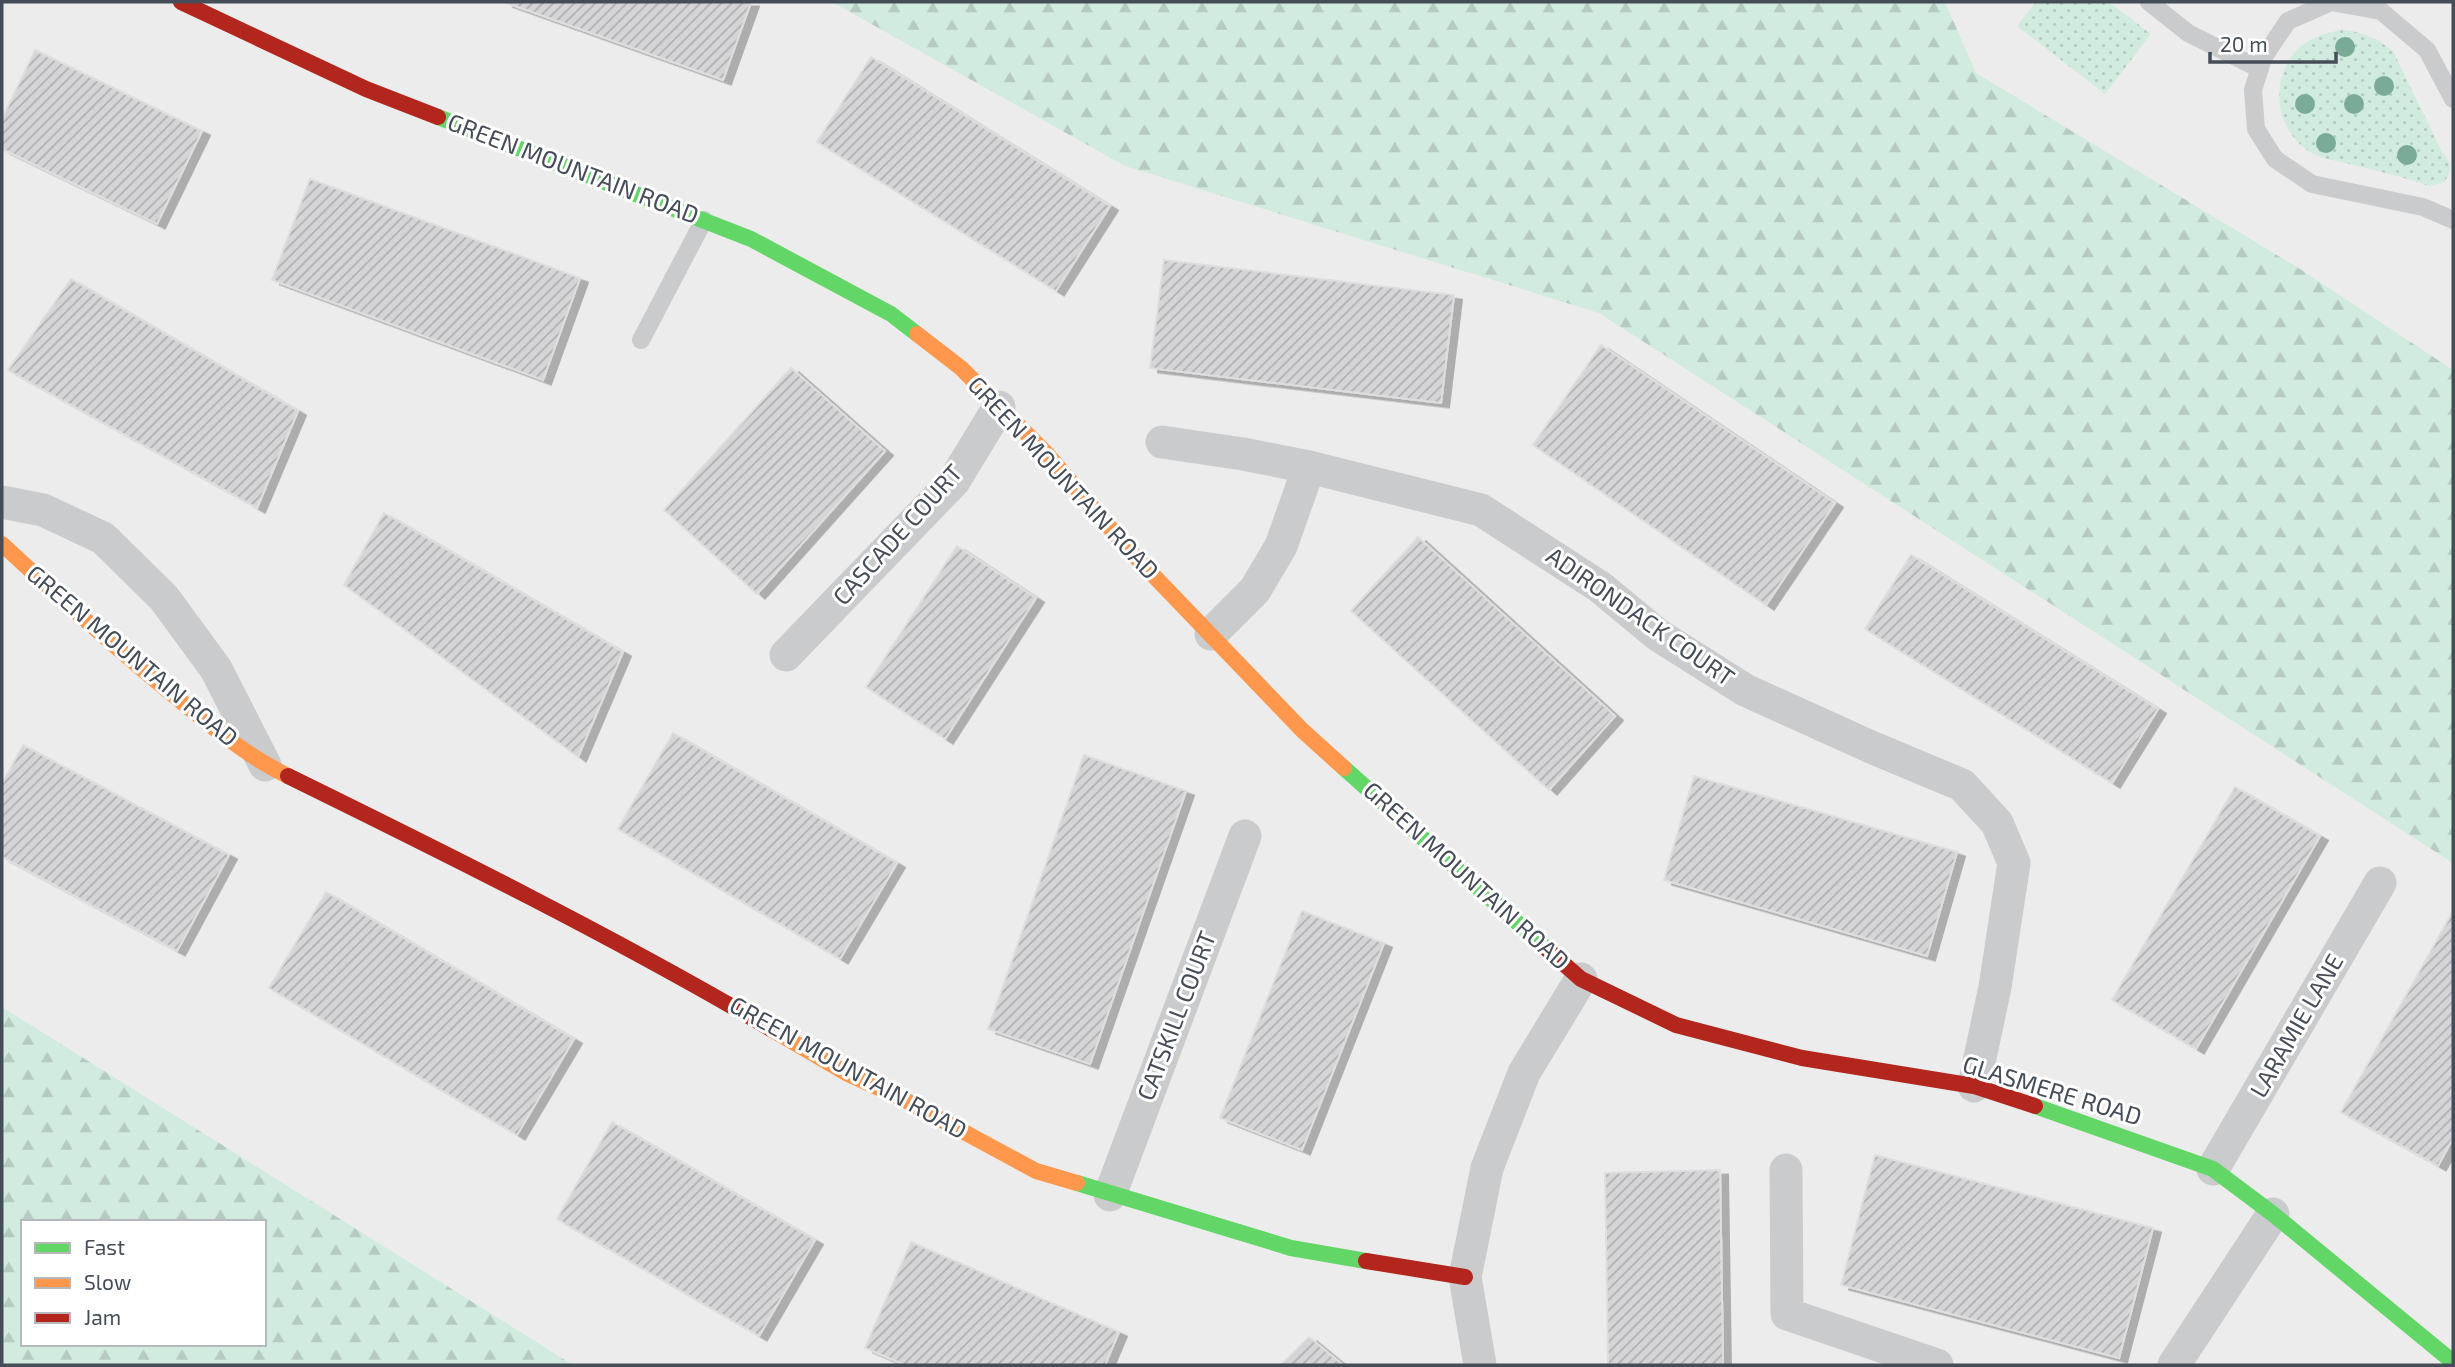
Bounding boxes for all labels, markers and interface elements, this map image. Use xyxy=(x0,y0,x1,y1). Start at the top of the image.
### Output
scale bar xyxy=(2210,21,2336,65)
text: 20 m xyxy=(2220,31,2268,56)
street label: GREEN MOUNTAIN ROAD xyxy=(444,106,703,229)
street label: GREEN MOUNTAIN ROAD xyxy=(963,370,1166,584)
street label: CASCADE COURT xyxy=(826,458,968,610)
street label: ADIRONDACK COURT xyxy=(1541,540,1740,691)
street label: GREEN MOUNTAIN ROAD xyxy=(21,558,244,752)
street label: GREEN MOUNTAIN ROAD xyxy=(1358,775,1576,975)
street label: CATSKILL COURT xyxy=(1130,927,1221,1104)
street label: LARAMIE LANE xyxy=(2243,948,2348,1102)
street label: GREEN MOUNTAIN ROAD xyxy=(725,989,972,1144)
street label: GLASMERE ROAD xyxy=(1959,1049,2145,1131)
legend xyxy=(21,1220,266,1346)
text: Fast xyxy=(84,1234,125,1259)
text: Slow xyxy=(84,1269,131,1294)
text: Jam xyxy=(84,1304,121,1329)

